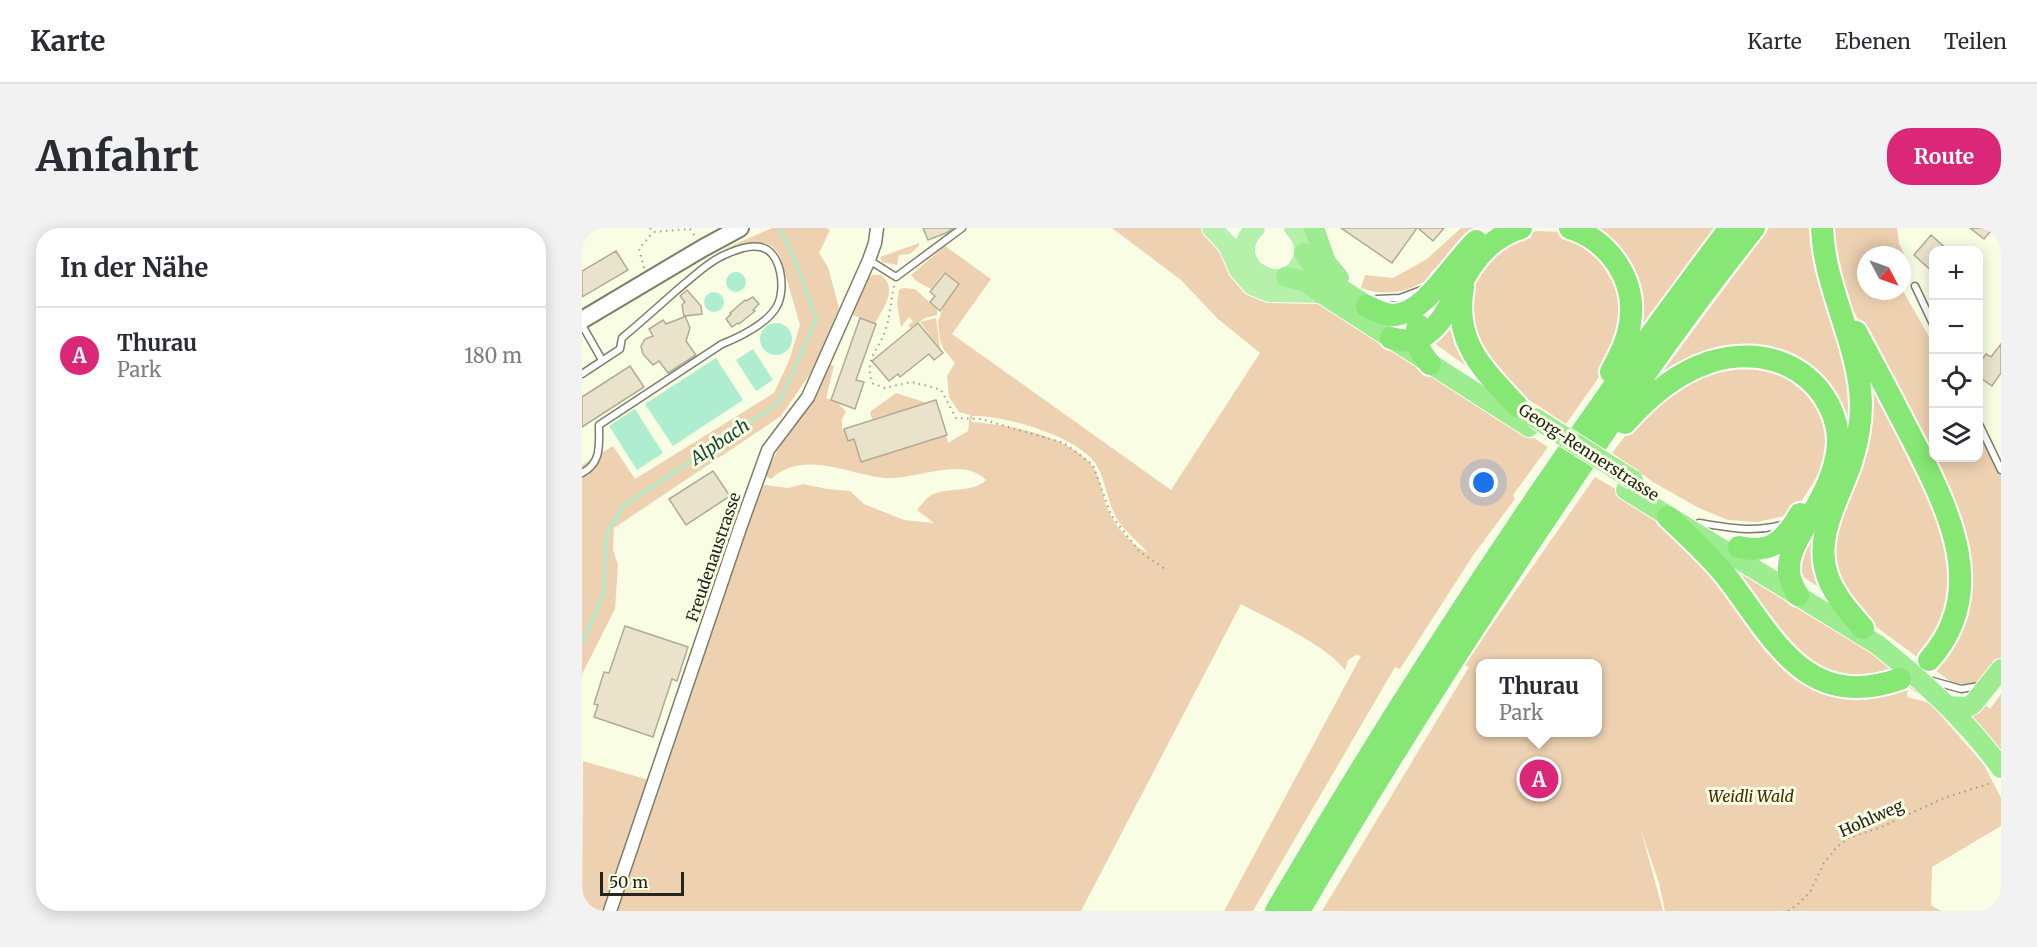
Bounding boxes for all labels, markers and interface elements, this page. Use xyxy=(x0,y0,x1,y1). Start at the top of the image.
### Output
text: Karte xyxy=(30,23,105,59)
text: Karte xyxy=(1747,28,1802,55)
text: Ebenen xyxy=(1835,28,1911,55)
text: Teilen xyxy=(1944,28,2007,55)
button: Route xyxy=(1887,128,2001,185)
text: Anfahrt xyxy=(36,130,199,182)
north arrow xyxy=(1857,246,1911,300)
map controls xyxy=(1929,246,1983,462)
button: + xyxy=(1929,246,1983,300)
text: In der Nähe xyxy=(60,251,208,284)
button: − xyxy=(1929,300,1983,354)
text: Thurau xyxy=(117,329,197,357)
text: A xyxy=(72,343,87,368)
text: 180 m xyxy=(464,343,522,368)
button: locate xyxy=(1929,354,1983,408)
text: Park xyxy=(117,357,161,382)
street label: Georg-Rennerstrasse xyxy=(1515,399,1663,505)
button: layers xyxy=(1929,408,1983,462)
water label: Alpbach xyxy=(684,413,754,471)
your location xyxy=(1469,468,1498,497)
street label: Freudenaustrasse xyxy=(681,490,745,624)
popup xyxy=(1476,659,1602,737)
text: Thurau xyxy=(1499,672,1579,700)
text: Park xyxy=(1499,700,1543,725)
pin: A xyxy=(1520,756,1558,802)
park label: Weidli Wald xyxy=(1708,786,1795,806)
street label: Hohlweg xyxy=(1836,795,1907,841)
scale bar xyxy=(600,869,684,896)
text: 50 m xyxy=(609,872,648,892)

